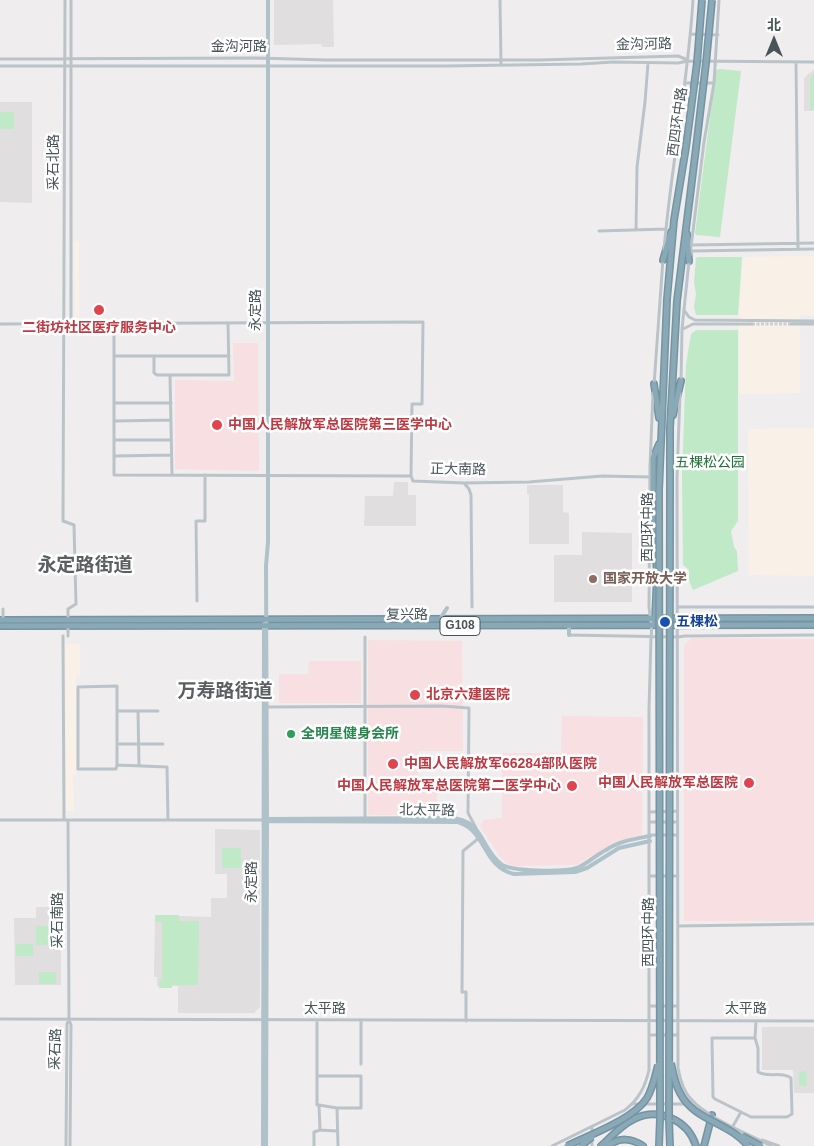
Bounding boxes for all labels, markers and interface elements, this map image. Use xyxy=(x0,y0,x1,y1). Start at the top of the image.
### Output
north arrow xyxy=(749,15,799,65)
text: 北 xyxy=(767,17,781,33)
street label: 金沟河路 xyxy=(616,36,672,54)
street label: 金沟河路 xyxy=(211,39,267,55)
street label: 西四环中路 xyxy=(665,86,691,158)
street label: 采石北路 xyxy=(46,134,62,190)
street label: 永定路 xyxy=(248,289,264,331)
marker: 二街坊社区医疗服务中心 xyxy=(92,303,106,317)
place label: 二街坊社区医疗服务中心 xyxy=(22,320,176,336)
place label: 中国人民解放军总医院第三医学中心 xyxy=(228,417,452,433)
marker: 中国人民解放军总医院第三医学中心 xyxy=(210,418,224,432)
park label: 五棵松公园 xyxy=(675,455,745,471)
street label: 正大南路 xyxy=(430,461,486,479)
street label: 西四环中路 xyxy=(640,492,656,562)
district label: 永定路街道 xyxy=(38,555,132,577)
place label: 国家开放大学 xyxy=(603,571,687,587)
marker: 国家开放大学 xyxy=(587,573,599,585)
street label: 复兴路 xyxy=(386,607,428,623)
place label: 五棵松 xyxy=(676,614,718,630)
marker: 五棵松 xyxy=(658,615,672,629)
road number: G108 xyxy=(440,616,480,636)
district label: 万寿路街道 xyxy=(178,681,272,703)
place label: 北京六建医院 xyxy=(426,687,510,703)
marker: 北京六建医院 xyxy=(408,688,422,702)
place label: 全明星健身会所 xyxy=(301,726,399,742)
marker: 全明星健身会所 xyxy=(285,728,297,740)
place label: 中国人民解放军66284部队医院 xyxy=(404,756,597,772)
marker: 中国人民解放军66284部队医院 xyxy=(386,757,400,771)
place label: 中国人民解放军总医院 xyxy=(598,775,738,791)
marker: 中国人民解放军总医院 xyxy=(742,776,756,790)
place label: 中国人民解放军总医院第二医学中心 xyxy=(337,778,561,794)
marker: 中国人民解放军总医院第二医学中心 xyxy=(565,779,579,793)
street label: 北太平路 xyxy=(399,802,455,820)
street label: 永定路 xyxy=(244,861,260,903)
street label: 采石南路 xyxy=(50,892,66,948)
street label: 西四环中路 xyxy=(641,897,657,967)
street label: 太平路 xyxy=(304,1001,346,1017)
street label: 太平路 xyxy=(725,1001,767,1017)
street label: 采石路 xyxy=(47,1028,65,1070)

